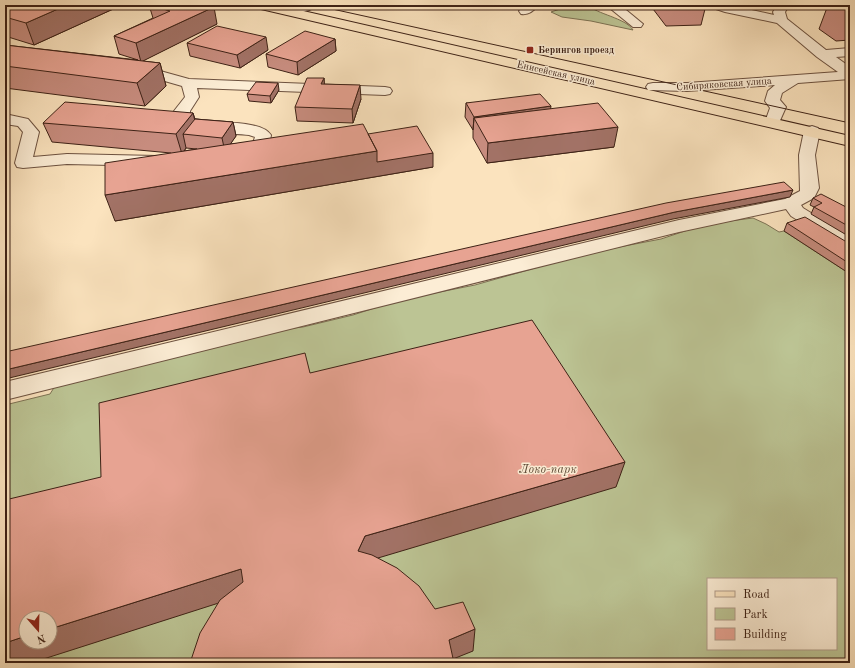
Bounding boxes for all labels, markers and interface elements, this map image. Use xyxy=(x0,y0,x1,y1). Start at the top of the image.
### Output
marker: Берингов проезд xyxy=(525,45,535,55)
place label: Берингов проезд xyxy=(538,45,614,55)
street label: Енисейская улица xyxy=(516,59,596,87)
street label: Сибиряковская улица xyxy=(676,76,772,92)
park label: Локо-парк xyxy=(519,464,577,476)
legend xyxy=(707,578,837,650)
text: Road xyxy=(743,589,770,601)
text: Park xyxy=(743,609,768,621)
north arrow xyxy=(18,610,58,650)
text: Building xyxy=(743,629,787,641)
text: N xyxy=(35,631,47,645)

